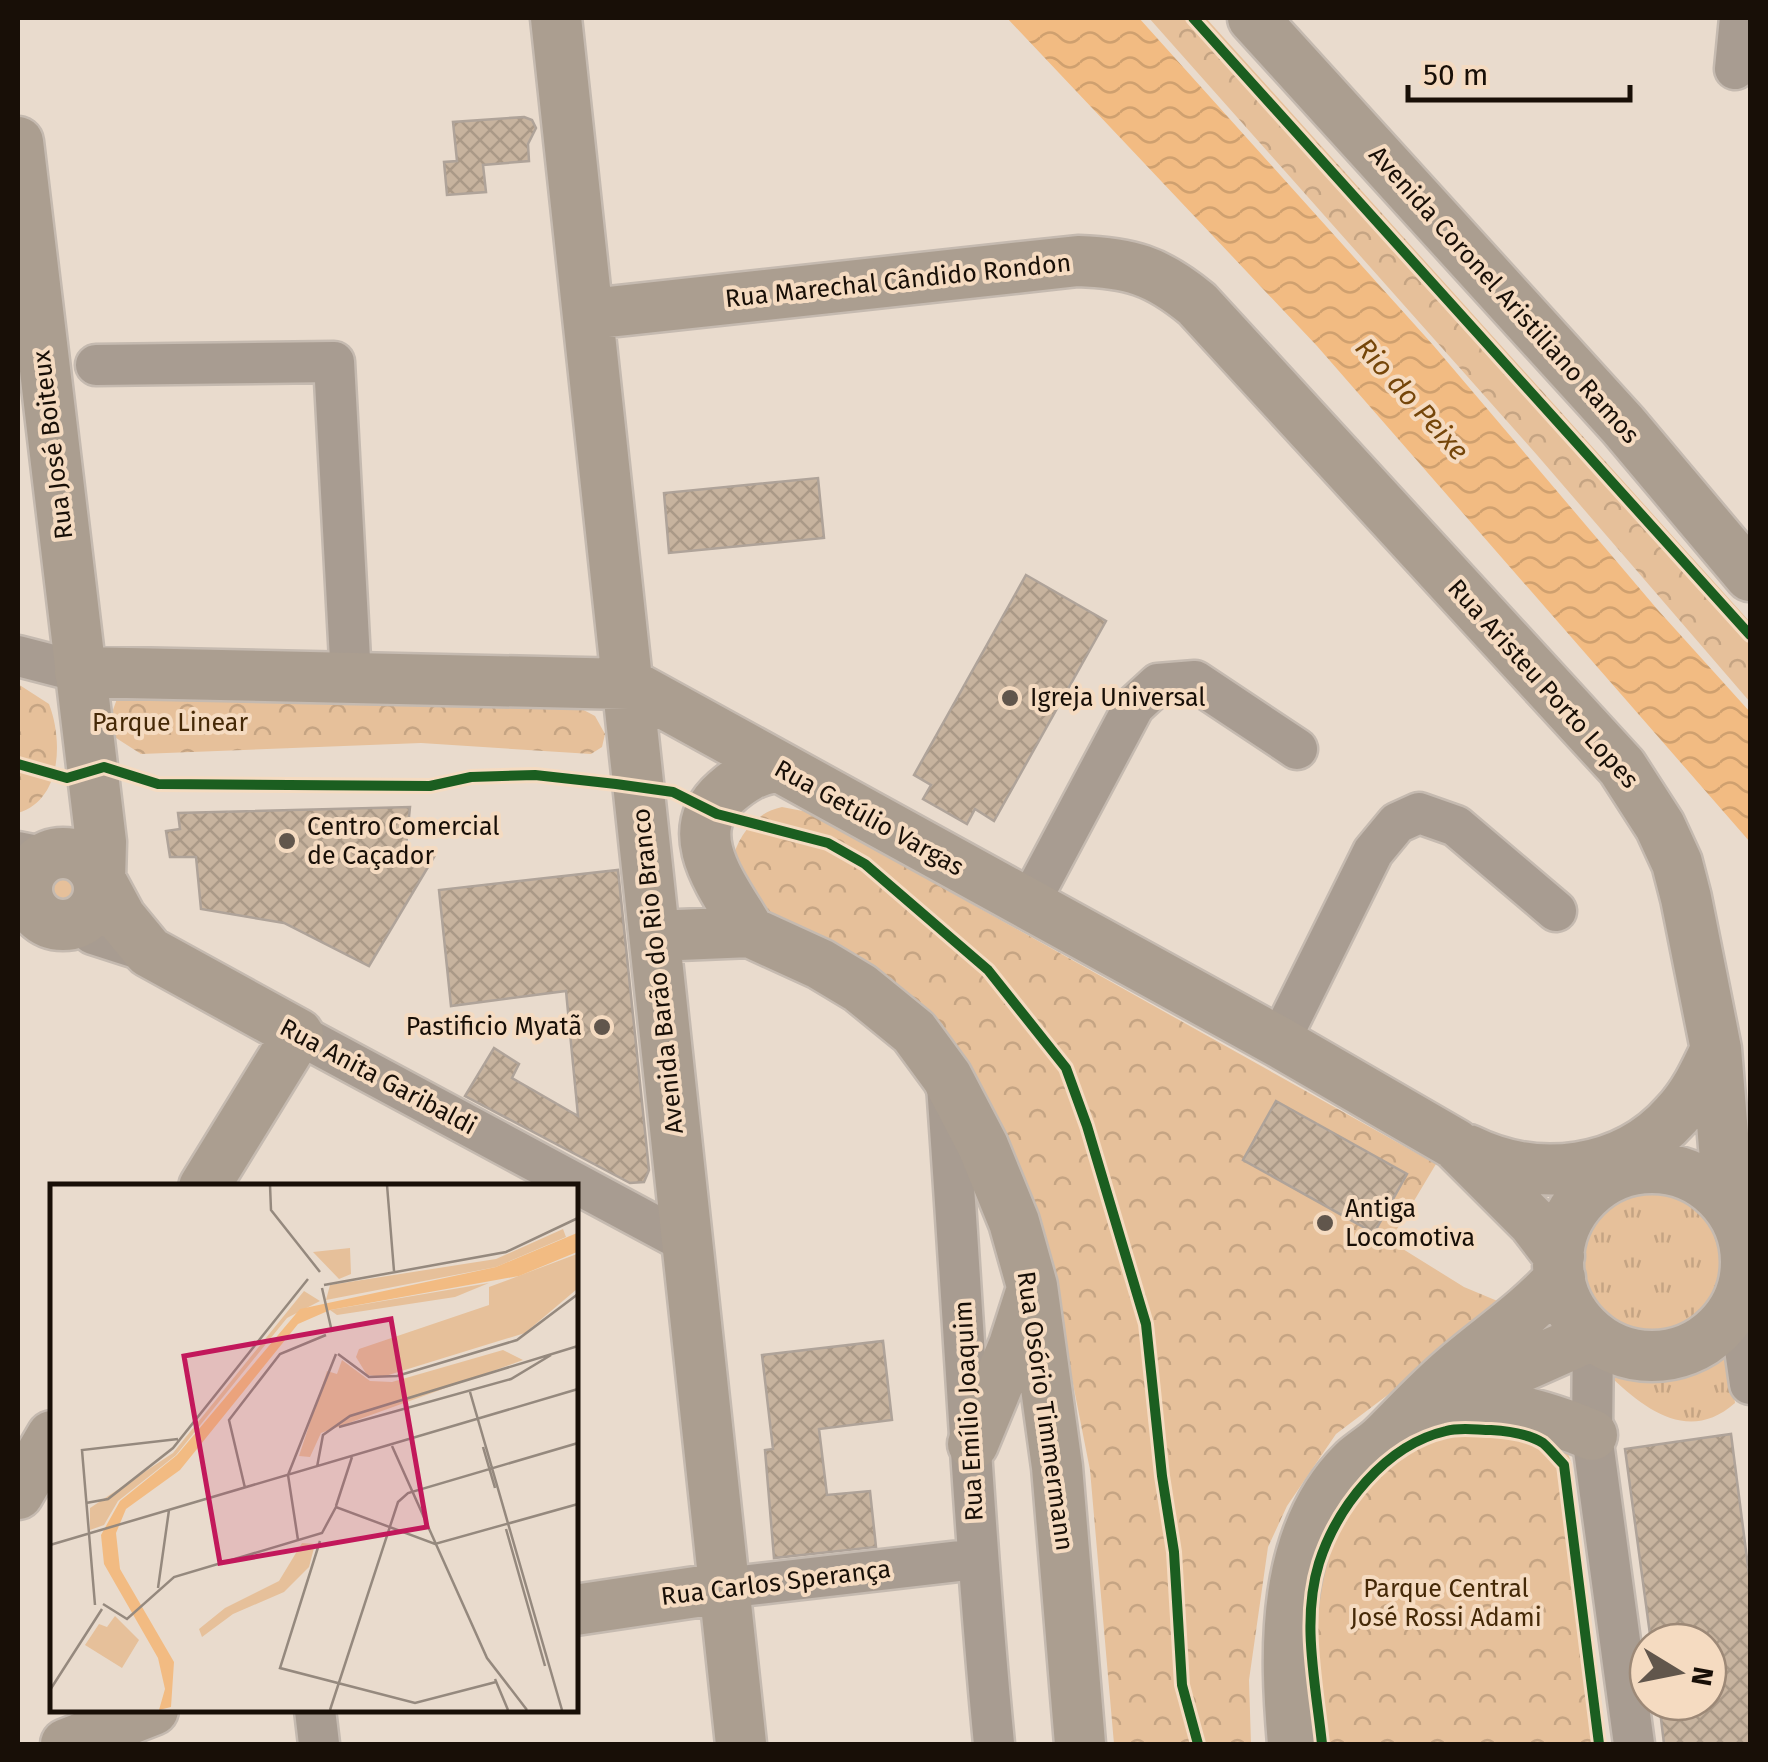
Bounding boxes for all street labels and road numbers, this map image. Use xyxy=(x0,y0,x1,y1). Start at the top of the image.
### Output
street label: Avenida Coronel Aristiliano Ramos xyxy=(1362,140,1646,450)
street label: Rua Marechal Cândido Rondon xyxy=(724,248,1072,314)
street label: Rua José Boiteux xyxy=(27,349,79,541)
street label: Rua Aristeu Porto Lopes xyxy=(1441,573,1645,795)
street label: Rua Getúlio Vargas xyxy=(769,754,969,882)
street label: Avenida Barão do Rio Branco xyxy=(626,807,690,1135)
street label: Rua Anita Garibaldi xyxy=(275,1013,481,1141)
street label: Rua Osório Timmermann xyxy=(1011,1269,1079,1553)
street label: Rua Emílio Joaquim xyxy=(948,1300,990,1522)
street label: Rua Carlos Sperança xyxy=(659,1554,893,1612)

